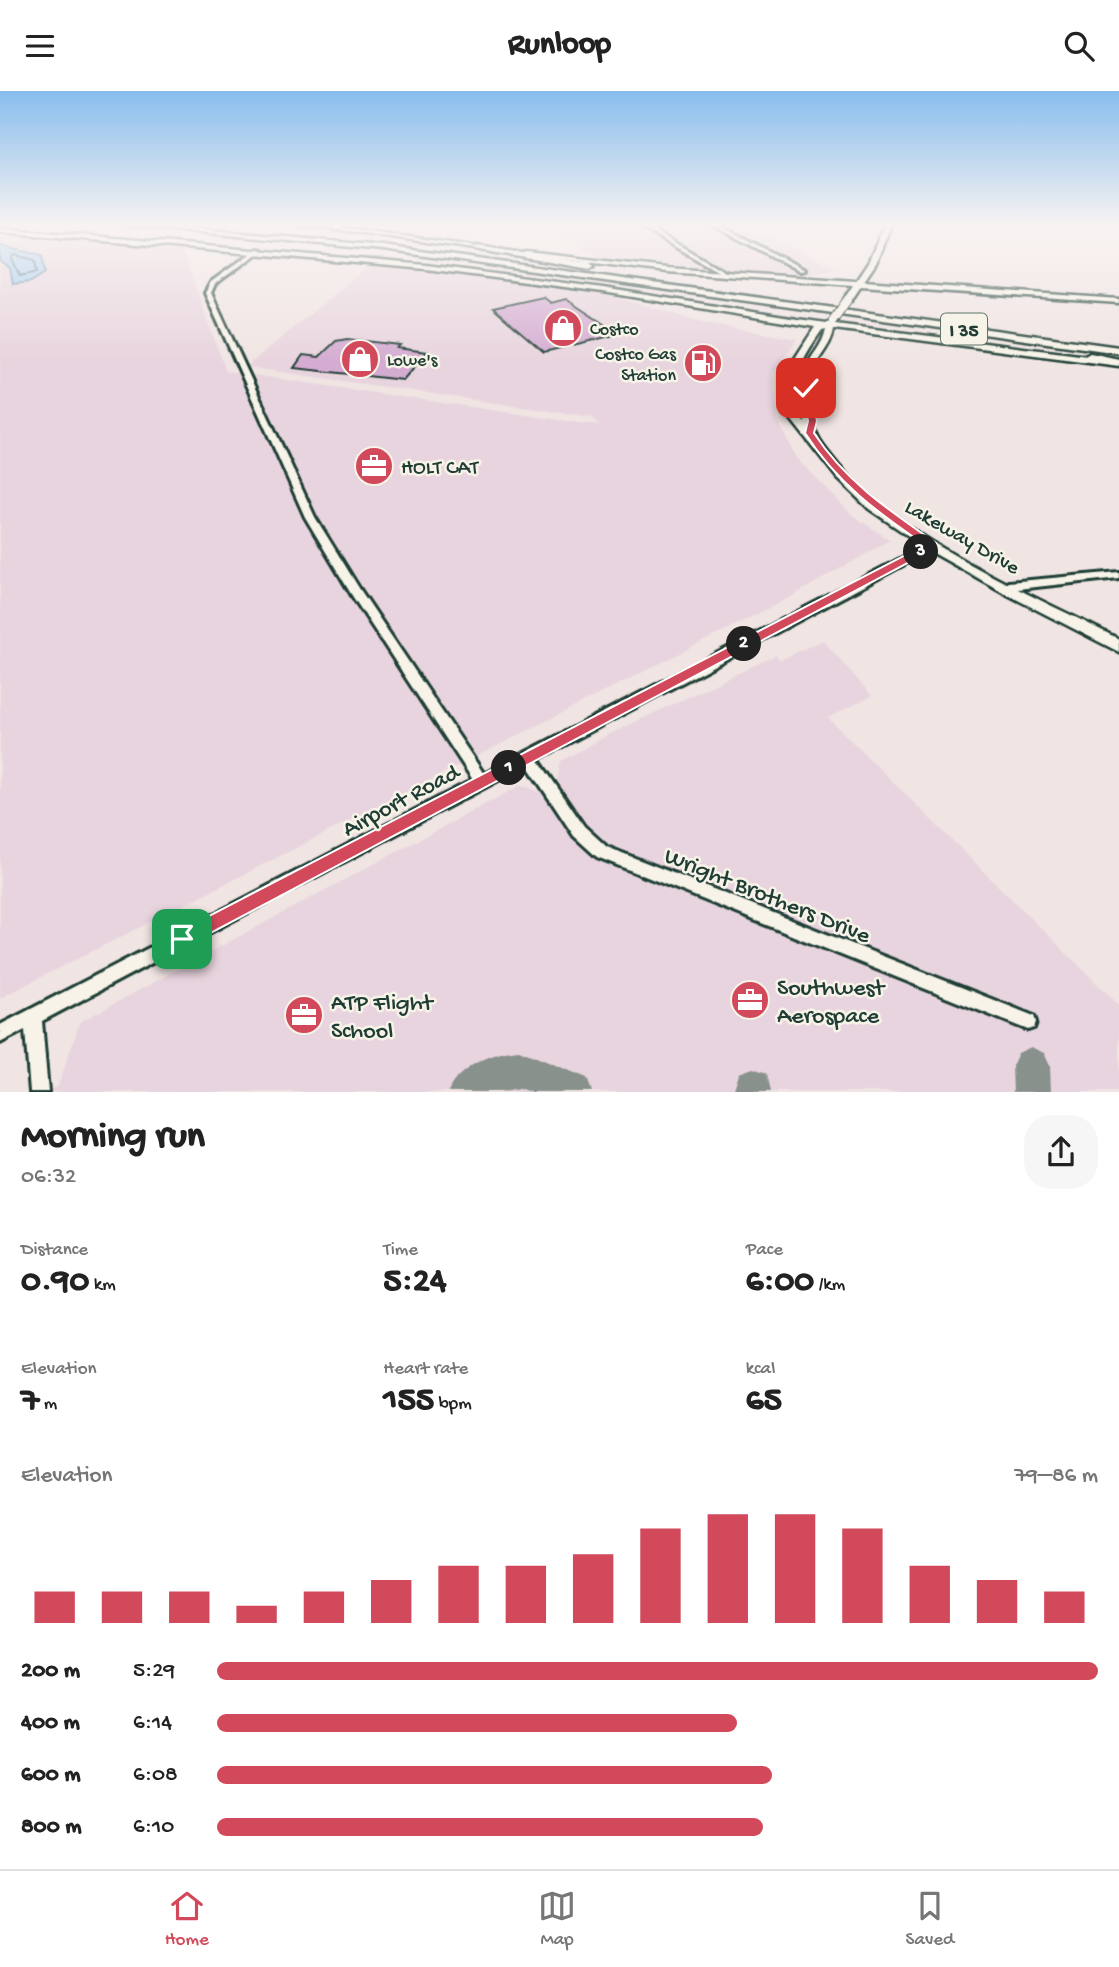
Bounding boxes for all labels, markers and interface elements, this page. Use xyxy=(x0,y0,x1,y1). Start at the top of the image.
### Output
icon: menu xyxy=(21,27,59,65)
text: Runloop xyxy=(508,27,611,65)
icon: search xyxy=(1060,27,1098,65)
shop icon: Costco xyxy=(542,307,584,349)
road number: I 35 xyxy=(941,313,987,345)
place label: Costco xyxy=(590,320,639,341)
shop icon: Lowe's xyxy=(339,338,381,380)
fuel station icon: Costco Gas Station xyxy=(682,342,724,384)
place label: Costco Gas Station xyxy=(595,345,677,387)
place label: Lowe's xyxy=(387,351,439,372)
pin xyxy=(776,358,836,418)
icon: check xyxy=(787,369,825,407)
office icon: HOLT CAT xyxy=(353,445,395,487)
place label: HOLT CAT xyxy=(401,457,479,482)
street label: Lakeway Drive xyxy=(899,496,1024,583)
pin: 3 xyxy=(904,535,939,569)
text: 3 xyxy=(916,540,925,563)
pin: 2 xyxy=(726,627,762,661)
text: 2 xyxy=(739,632,748,655)
pin: 1 xyxy=(491,751,526,785)
text: 1 xyxy=(505,756,512,779)
street label: Airport Road xyxy=(338,758,467,845)
street label: Wright Brothers Drive xyxy=(659,843,875,952)
pin xyxy=(152,909,212,969)
icon: arrive xyxy=(163,920,201,958)
place label: Southwest Aerospace xyxy=(777,975,886,1032)
office icon: Southwest Aerospace xyxy=(729,979,771,1021)
place label: ATP Flight School xyxy=(331,990,435,1047)
office icon: ATP Flight School xyxy=(283,994,325,1036)
button: share xyxy=(1024,1115,1098,1189)
text: Morning run xyxy=(21,1116,205,1160)
text: 06:32 xyxy=(21,1164,76,1191)
text: Distance xyxy=(21,1239,88,1262)
text: Time xyxy=(383,1239,418,1262)
text: Pace xyxy=(746,1239,783,1262)
text: 0.90 xyxy=(21,1262,89,1303)
text: 5:24 xyxy=(383,1262,446,1303)
text: 6:00 xyxy=(746,1262,814,1303)
text: km xyxy=(89,1274,116,1297)
text: /km xyxy=(814,1274,845,1297)
text: Elevation xyxy=(21,1358,97,1381)
text: Heart rate xyxy=(383,1358,468,1381)
text: kcal xyxy=(746,1358,775,1381)
text: 7 xyxy=(21,1381,39,1422)
text: 155 xyxy=(383,1381,434,1422)
text: 65 xyxy=(746,1381,782,1422)
text: m xyxy=(39,1393,57,1416)
text: bpm xyxy=(434,1393,472,1416)
text: Elevation xyxy=(21,1463,112,1490)
text: 79–86 m xyxy=(1014,1463,1098,1490)
text: 200 m xyxy=(21,1658,80,1685)
text: 5:29 xyxy=(133,1658,175,1685)
text: 400 m xyxy=(21,1710,80,1737)
text: 6:14 xyxy=(133,1710,172,1737)
text: 600 m xyxy=(21,1762,81,1789)
text: 6:08 xyxy=(133,1762,178,1789)
text: 800 m xyxy=(21,1814,82,1841)
text: 6:10 xyxy=(133,1814,174,1841)
tab: Home xyxy=(165,1887,209,1952)
tab: Map xyxy=(538,1887,576,1952)
tab: Saved xyxy=(906,1887,954,1952)

